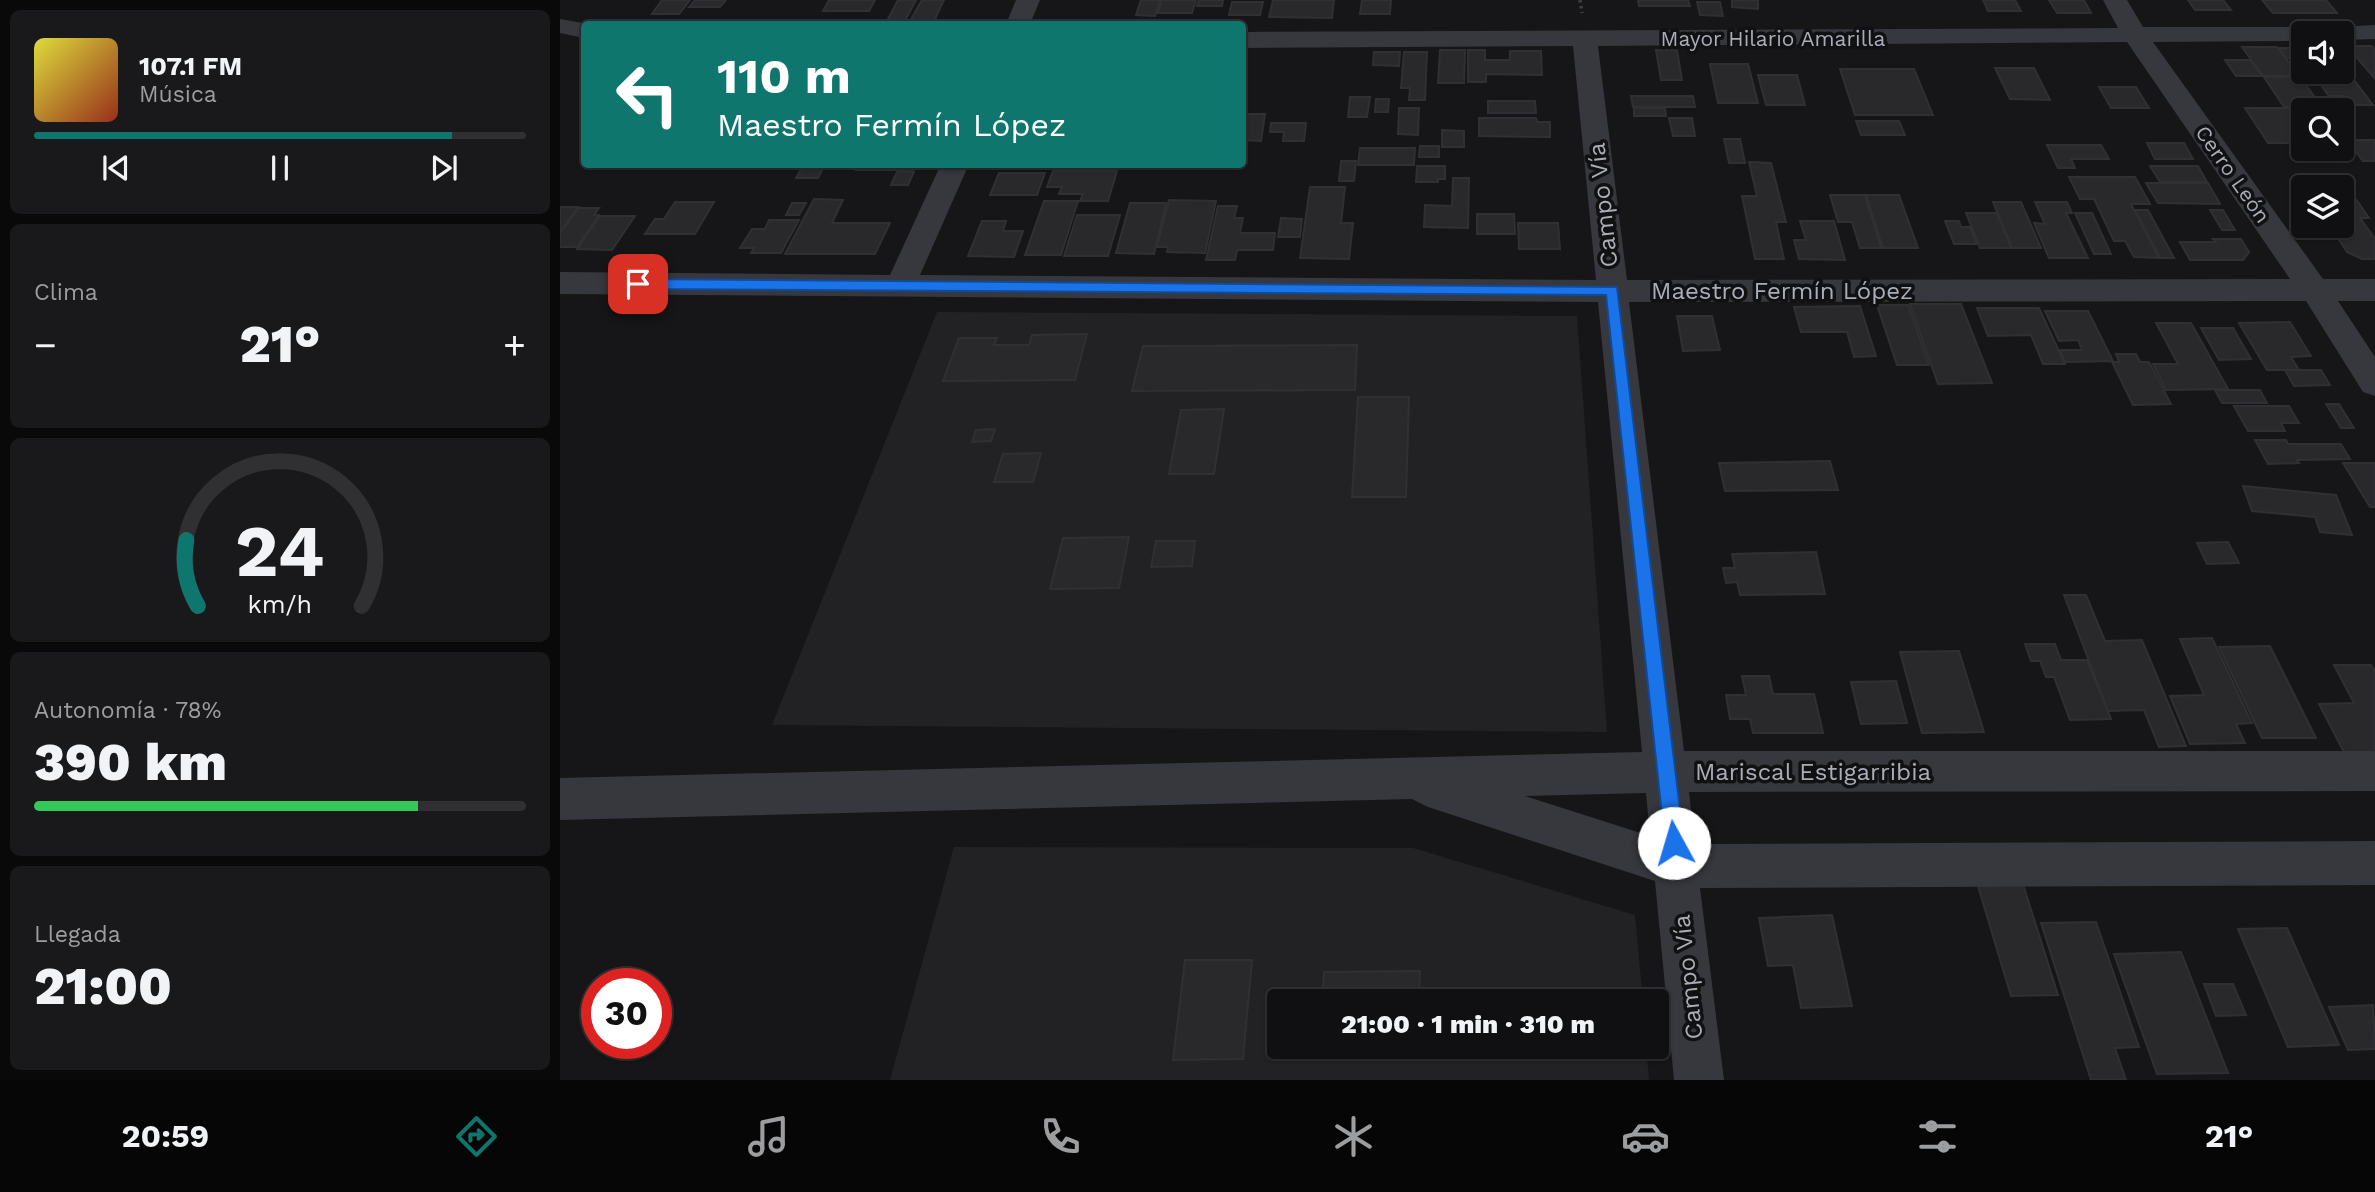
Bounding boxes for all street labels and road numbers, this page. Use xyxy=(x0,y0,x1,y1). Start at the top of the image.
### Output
street label: Mayor Hilario Amarilla xyxy=(1661,26,1886,51)
street label: Cerro León xyxy=(2190,121,2276,227)
street label: Campo Vía xyxy=(1583,141,1623,269)
street label: Maestro Fermín López xyxy=(1651,277,1913,305)
street label: Mariscal Estigarribia xyxy=(1695,758,1931,786)
street label: Campo Vía xyxy=(1668,913,1708,1041)

